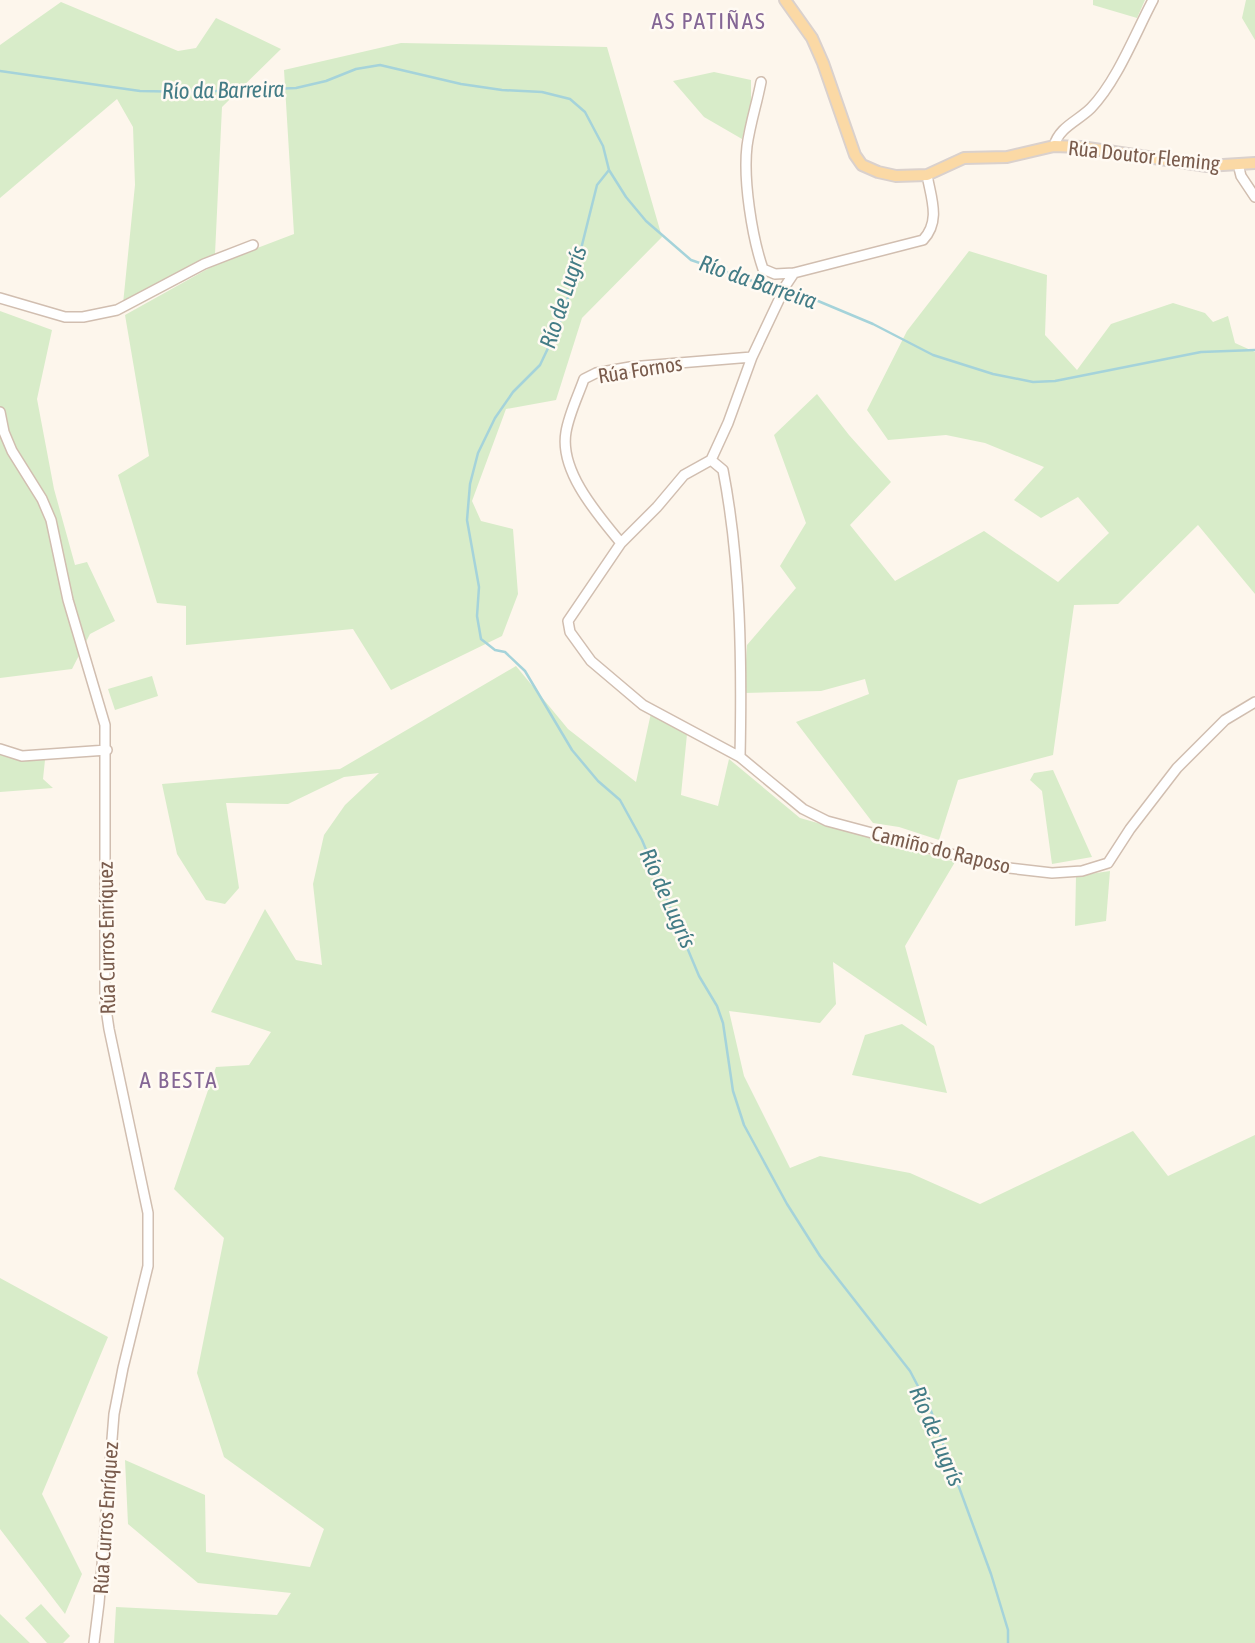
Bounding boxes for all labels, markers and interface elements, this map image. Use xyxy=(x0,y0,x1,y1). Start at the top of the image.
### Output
district label: AS PATIÑAS xyxy=(651,8,767,34)
water label: Río da Barreira xyxy=(162,76,285,104)
street label: Rúa Doutor Fleming xyxy=(1067,135,1221,175)
water label: Río de Lugrís xyxy=(534,242,592,352)
water label: Río da Barreira xyxy=(696,250,820,314)
street label: Rúa Fornos xyxy=(596,351,684,388)
street label: Camiño do Raposo xyxy=(869,820,1013,878)
water label: Río de Lugrís xyxy=(635,844,701,952)
street label: Rúa Curros Enríquez xyxy=(93,861,119,1015)
district label: A BESTA xyxy=(139,1067,219,1093)
water label: Río de Lugrís xyxy=(904,1382,970,1490)
street label: Rúa Curros Enríquez xyxy=(88,1440,122,1595)

